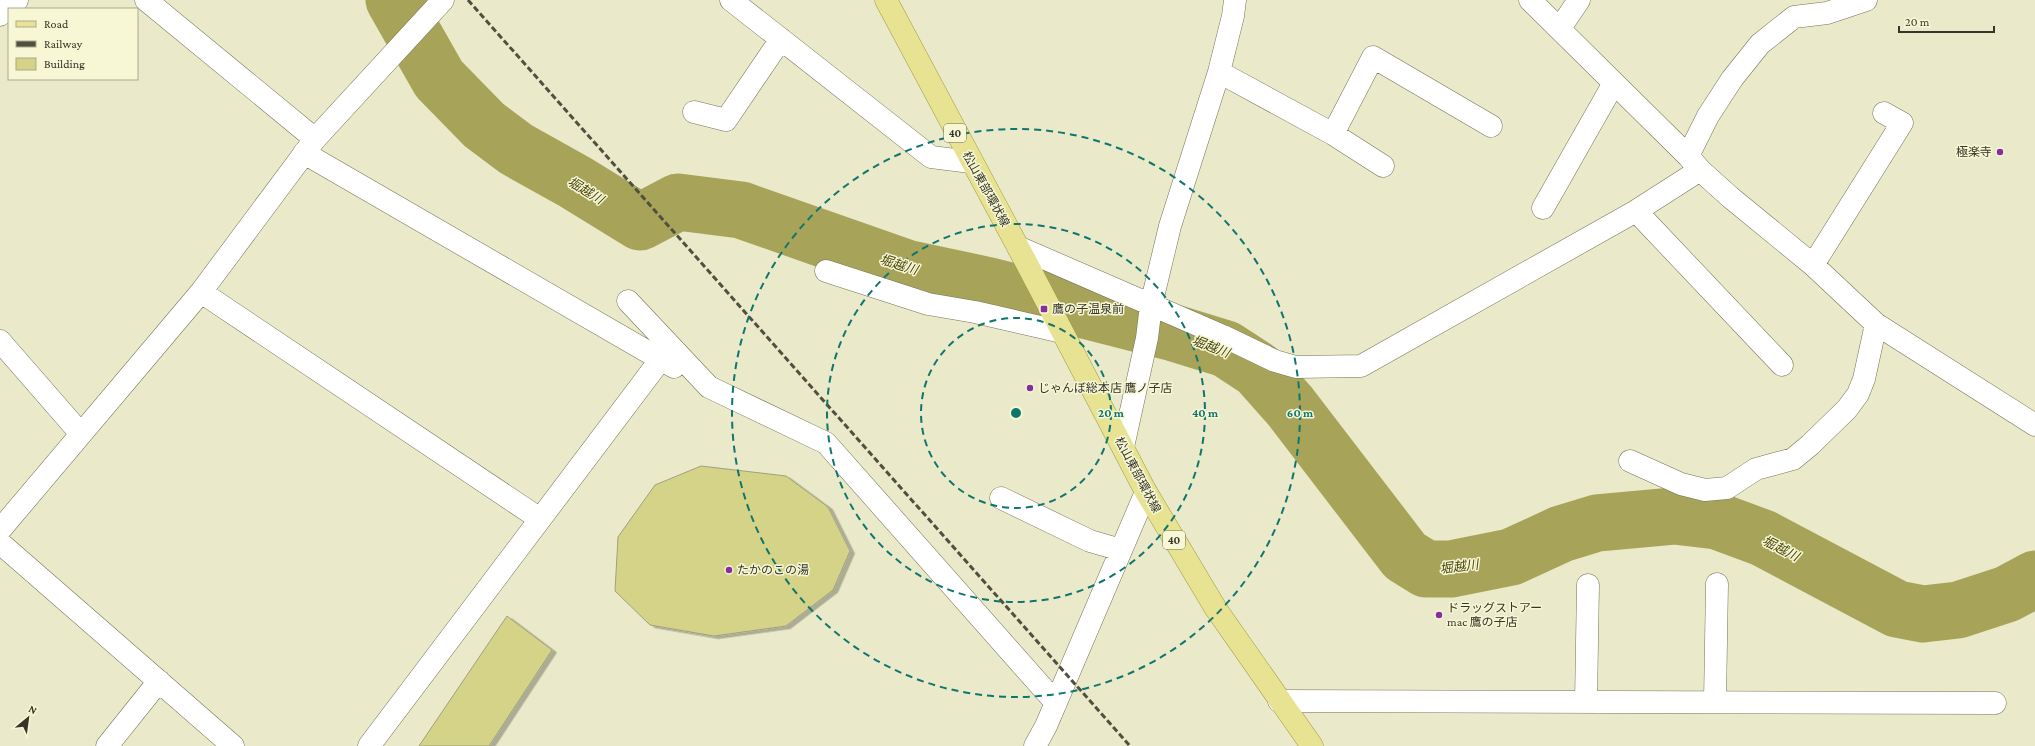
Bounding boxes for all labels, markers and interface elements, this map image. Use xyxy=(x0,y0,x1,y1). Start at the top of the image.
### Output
legend xyxy=(8,8,138,80)
scale bar xyxy=(1899,8,1994,34)
text: 20 m xyxy=(1905,15,1930,29)
text: Road xyxy=(44,17,69,31)
text: Railway xyxy=(44,37,83,51)
text: Building xyxy=(44,57,85,71)
road number: 40 xyxy=(944,124,966,142)
place label: 極楽寺 xyxy=(1956,145,1992,159)
marker: 極楽寺 xyxy=(1995,147,2005,157)
street label: 松山東部環状線 xyxy=(960,149,1012,229)
water label: 堀越川 xyxy=(565,174,608,208)
water label: 堀越川 xyxy=(878,252,922,278)
place label: 鷹の子温泉前 xyxy=(1052,302,1124,316)
marker: 鷹の子温泉前 xyxy=(1039,304,1049,314)
water label: 堀越川 xyxy=(1190,332,1234,361)
place label: じゃんぼ総本店 鷹ノ子店 xyxy=(1038,381,1172,395)
marker: じゃんぼ総本店 鷹ノ子店 xyxy=(1025,383,1035,393)
centre of rings xyxy=(1009,406,1023,420)
text: 20 m xyxy=(1098,406,1125,420)
text: 40 m xyxy=(1192,406,1219,420)
text: 60 m xyxy=(1287,406,1314,420)
street label: 松山東部環状線 xyxy=(1112,435,1164,515)
road number: 40 xyxy=(1163,531,1185,549)
water label: 堀越川 xyxy=(1760,533,1803,565)
water label: 堀越川 xyxy=(1439,556,1481,576)
place label: たかのこの湯 xyxy=(737,563,809,577)
marker: たかのこの湯 xyxy=(724,565,734,575)
place label: ドラッグストアー mac 鷹の子店 xyxy=(1447,601,1542,629)
marker: ドラッグストアー mac 鷹の子店 xyxy=(1434,610,1444,620)
north arrow xyxy=(8,698,48,738)
text: N xyxy=(27,702,39,717)

